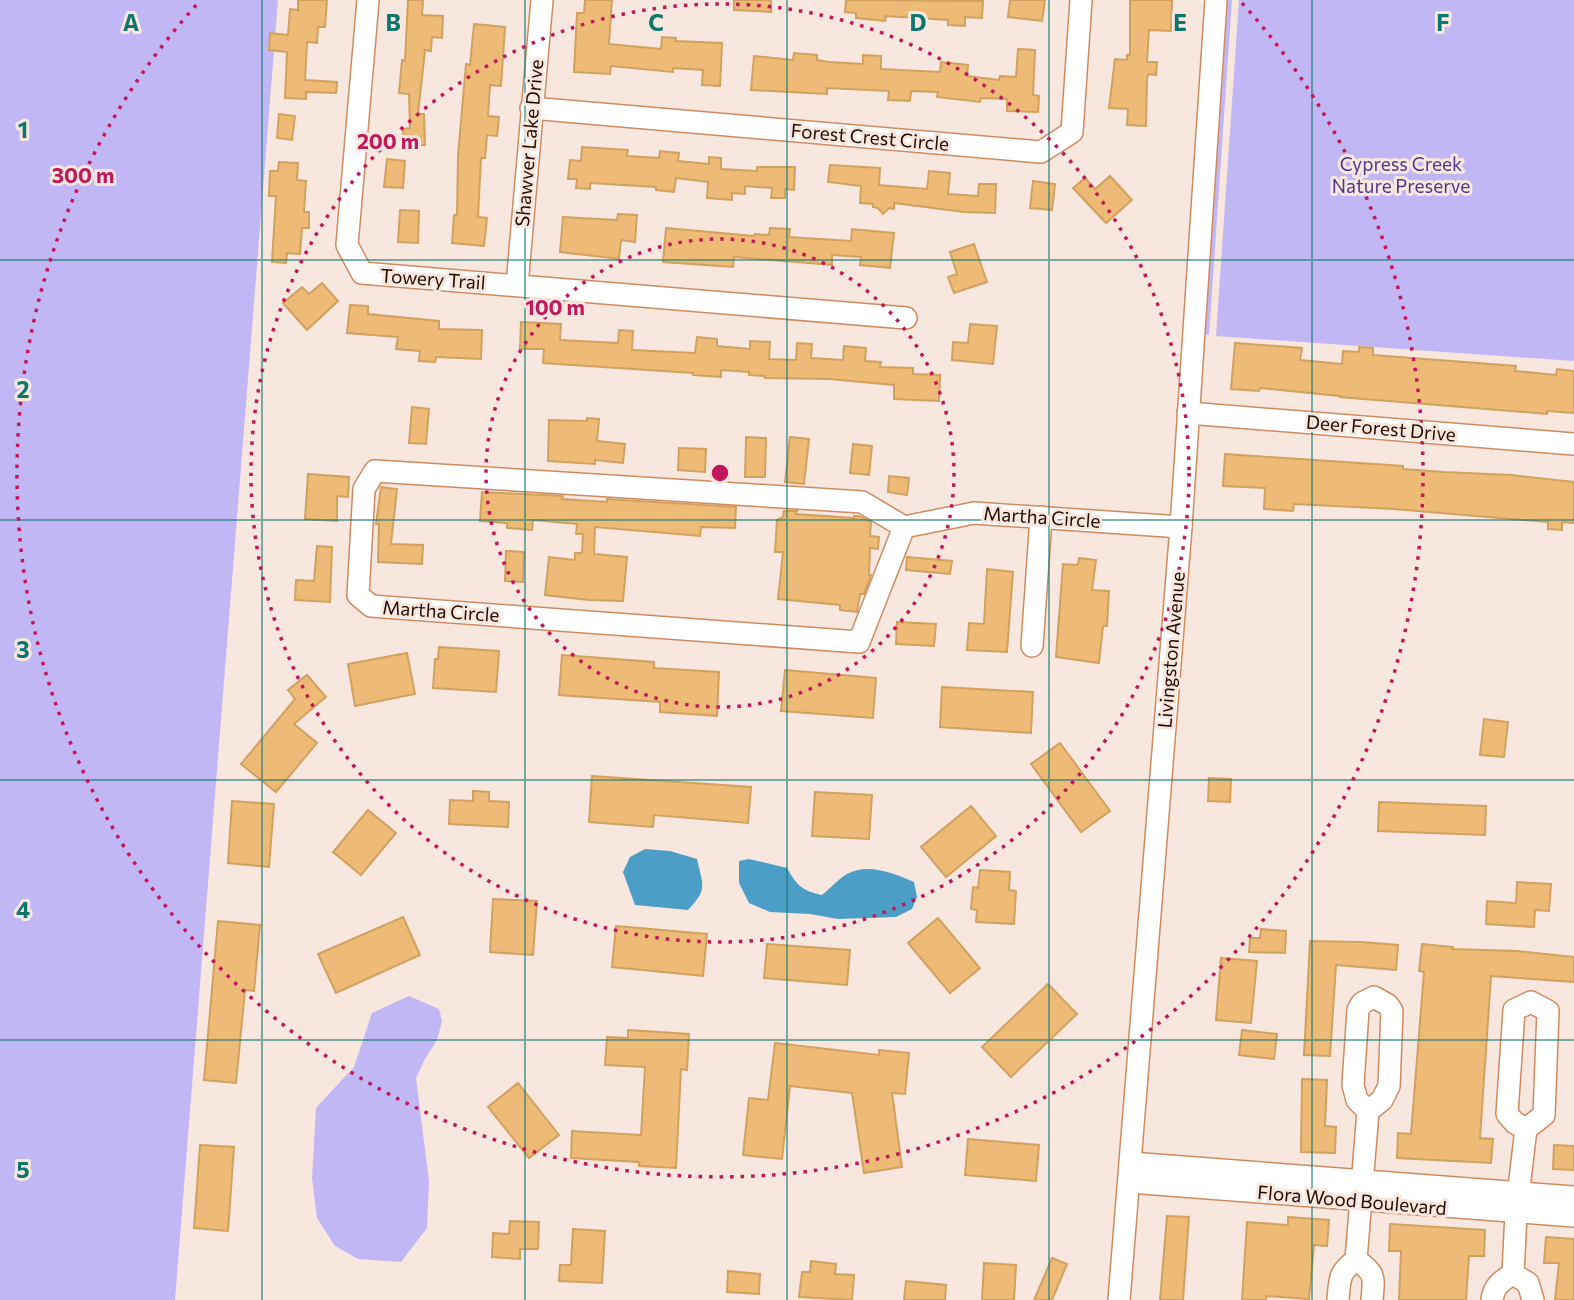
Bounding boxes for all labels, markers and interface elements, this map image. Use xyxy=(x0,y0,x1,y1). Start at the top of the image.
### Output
text: A xyxy=(123,8,140,36)
text: B xyxy=(385,8,401,36)
text: C xyxy=(648,8,664,36)
text: D xyxy=(910,8,927,36)
text: E xyxy=(1173,8,1187,36)
text: F xyxy=(1436,8,1450,36)
street label: Shawver Lake Drive xyxy=(510,58,547,228)
text: 1 xyxy=(18,115,28,143)
street label: Forest Crest Circle xyxy=(790,118,950,155)
text: 200 m xyxy=(357,128,419,153)
park label: Cypress Creek Nature Preserve xyxy=(1332,152,1470,197)
text: 300 m xyxy=(52,162,114,187)
street label: Towery Trail xyxy=(380,263,486,294)
text: 100 m xyxy=(525,294,585,319)
text: 2 xyxy=(16,375,30,403)
street label: Deer Forest Drive xyxy=(1305,409,1457,446)
centre of rings xyxy=(708,461,732,485)
street label: Martha Circle xyxy=(983,501,1101,532)
street label: Livingston Avenue xyxy=(1152,571,1189,729)
street label: Martha Circle xyxy=(382,595,500,626)
text: 3 xyxy=(16,635,30,663)
text: 4 xyxy=(16,895,30,923)
text: 5 xyxy=(16,1155,30,1183)
street label: Flora Wood Boulevard xyxy=(1256,1180,1448,1219)

